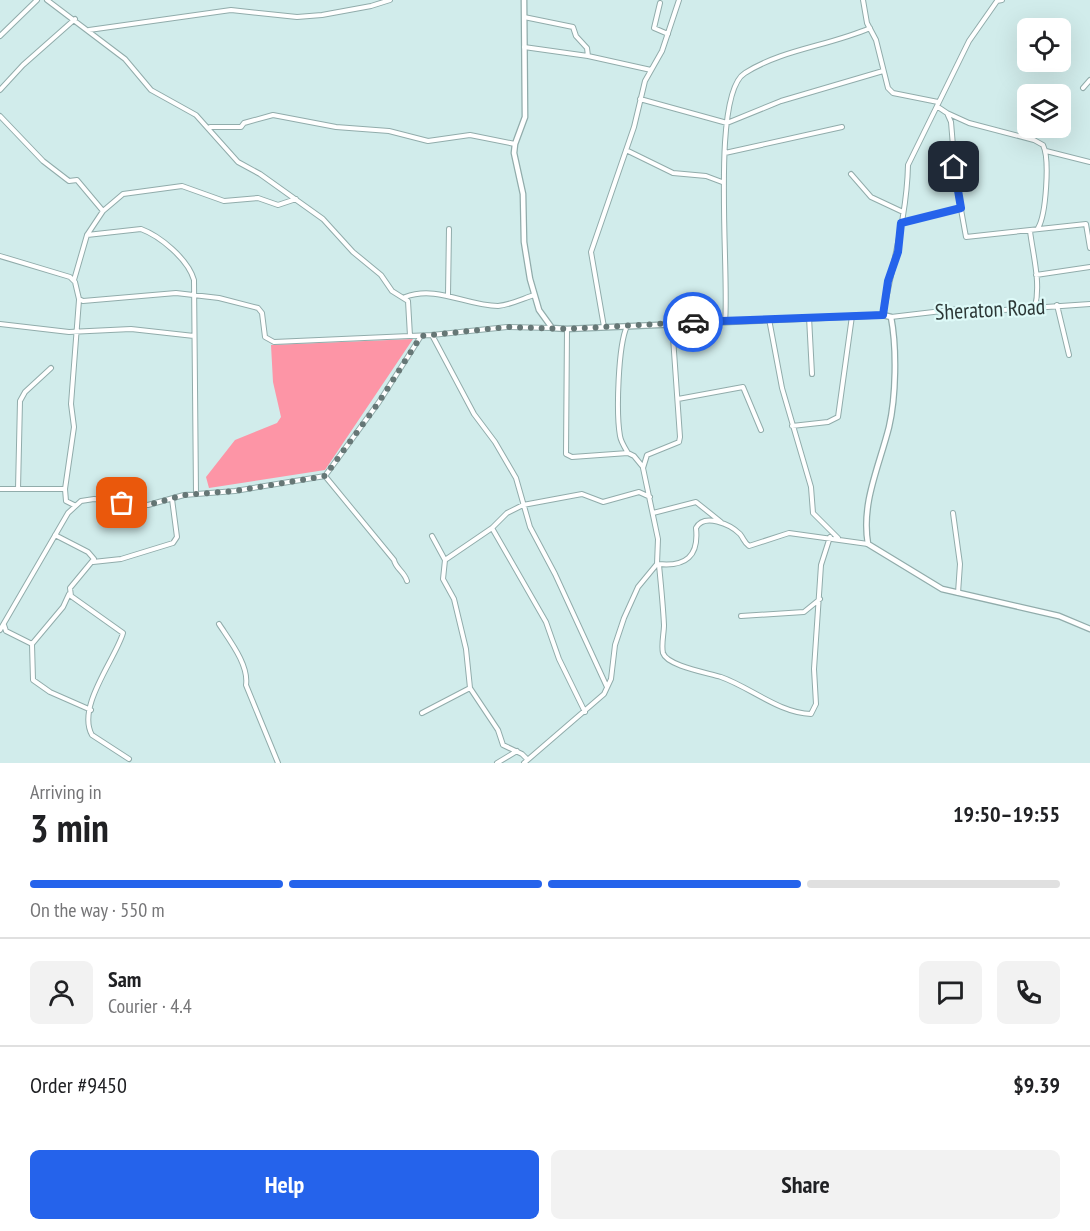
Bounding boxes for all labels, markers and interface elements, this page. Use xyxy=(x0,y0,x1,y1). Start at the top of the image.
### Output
map controls xyxy=(1017,18,1071,138)
button: locate xyxy=(1017,18,1071,72)
button: layers xyxy=(1017,84,1071,138)
pin xyxy=(928,141,979,192)
icon: home xyxy=(937,150,970,183)
courier xyxy=(663,292,723,352)
street label: Sheraton Road xyxy=(934,292,1046,326)
icon: car xyxy=(677,306,710,339)
pin xyxy=(96,477,147,528)
icon: bag xyxy=(105,486,138,519)
text: Arriving in xyxy=(30,779,102,805)
text: 19:50–19:55 xyxy=(953,800,1060,828)
text: 3 min xyxy=(30,802,109,853)
text: On the way · 550 m xyxy=(30,897,165,923)
button: person xyxy=(30,961,93,1024)
button: chat xyxy=(919,961,982,1024)
button: phone xyxy=(997,961,1060,1024)
text: Sam xyxy=(108,965,141,993)
text: Courier · 4.4 xyxy=(108,993,192,1019)
text: Order #9450 xyxy=(30,1071,127,1099)
text: $9.39 xyxy=(1013,1071,1060,1099)
button: Help xyxy=(30,1150,539,1219)
button: Share xyxy=(551,1150,1060,1219)

